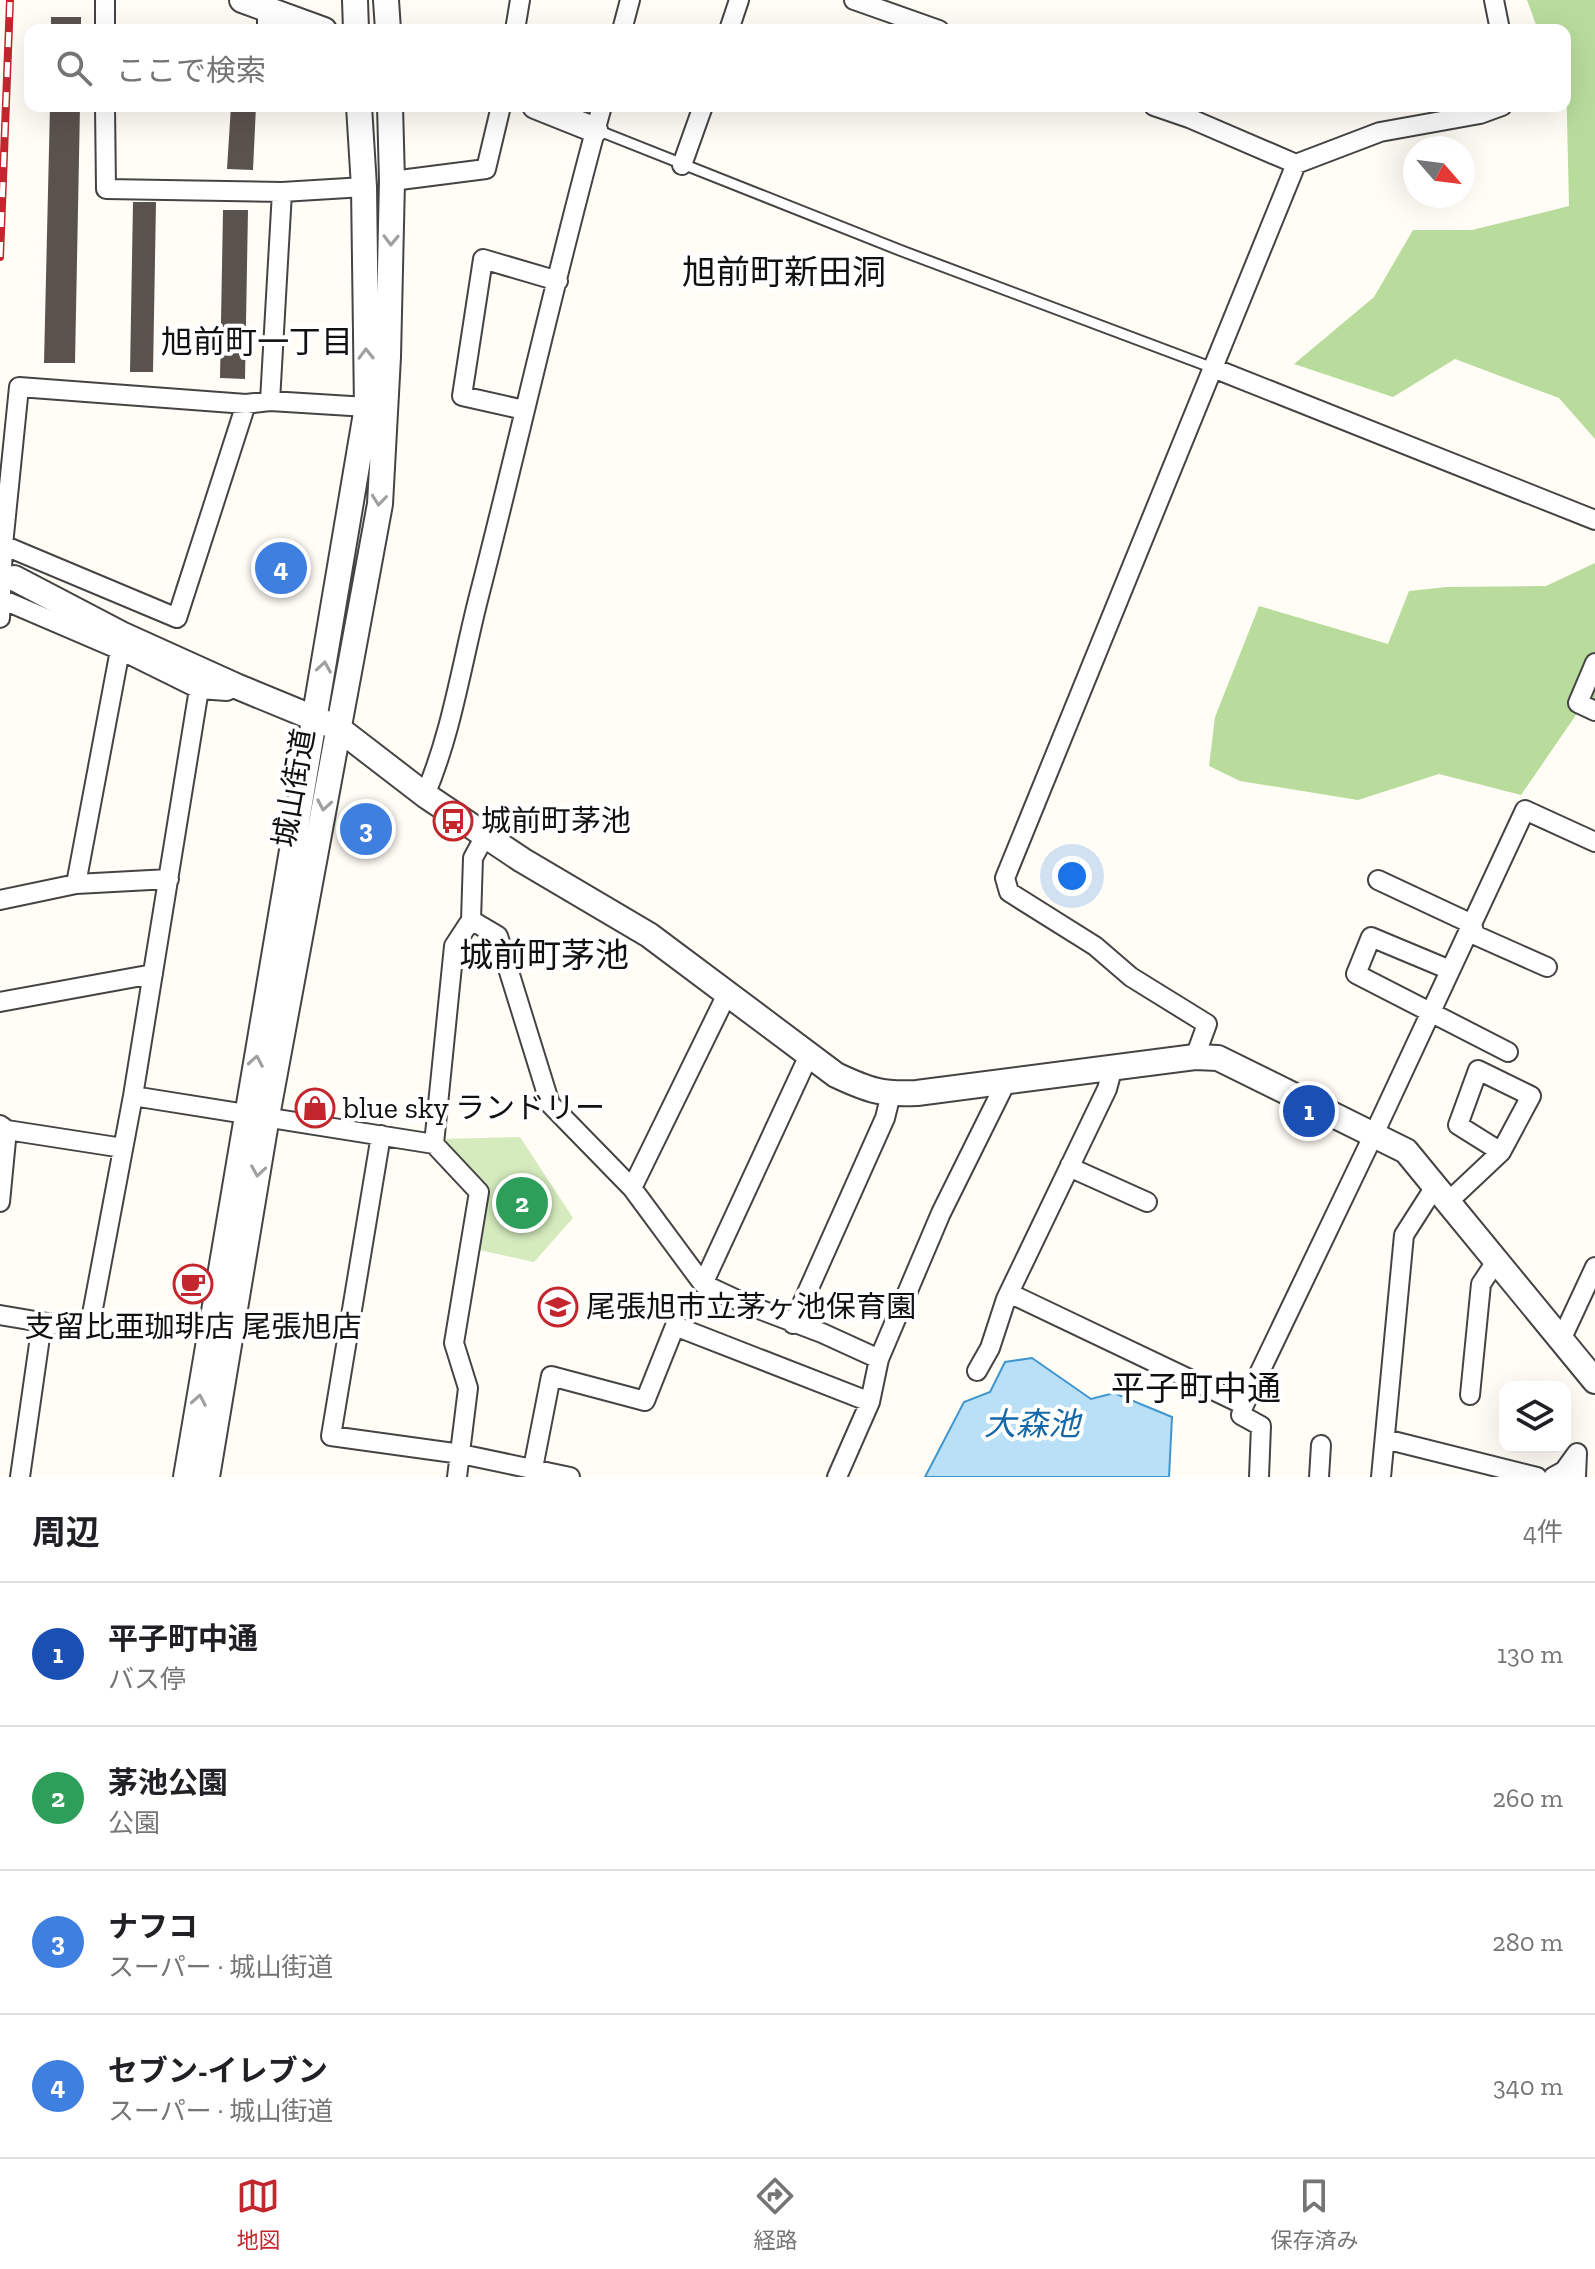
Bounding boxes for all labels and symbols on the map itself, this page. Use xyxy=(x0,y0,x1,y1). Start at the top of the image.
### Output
north arrow xyxy=(1403,136,1475,208)
one-way arrow xyxy=(382,234,399,247)
district label: 旭前町新田洞 xyxy=(682,252,886,293)
district label: 旭前町一丁目 xyxy=(161,323,353,361)
one-way arrow xyxy=(357,347,375,360)
one-way arrow xyxy=(371,494,388,507)
pin: 4 xyxy=(255,538,307,598)
one-way arrow xyxy=(314,660,331,673)
street label: 城山街道 xyxy=(266,726,322,850)
one-way arrow xyxy=(316,798,333,811)
pin: 3 xyxy=(340,799,392,859)
bus stop icon: 城前町茅池 xyxy=(432,800,474,842)
place label: 城前町茅池 xyxy=(481,803,631,839)
your location xyxy=(1052,856,1092,896)
district label: 城前町茅池 xyxy=(459,935,629,976)
one-way arrow xyxy=(247,1054,264,1068)
pin: 1 xyxy=(1283,1081,1335,1141)
shop icon: blue sky ランドリー xyxy=(294,1087,336,1129)
place label: blue sky ランドリー xyxy=(342,1090,605,1126)
one-way arrow xyxy=(250,1164,267,1177)
pin: 2 xyxy=(496,1173,548,1233)
cafe icon: 支留比亜珈琲店 尾張旭店 xyxy=(172,1263,214,1305)
school or university icon: 尾張旭市立茅ヶ池保育園 xyxy=(537,1286,579,1328)
place label: 尾張旭市立茅ヶ池保育園 xyxy=(586,1289,916,1325)
place label: 支留比亜珈琲店 尾張旭店 xyxy=(25,1309,361,1345)
district label: 平子町中通 xyxy=(1111,1368,1281,1409)
one-way arrow xyxy=(189,1393,206,1407)
water label: 大森池 xyxy=(984,1405,1083,1443)

